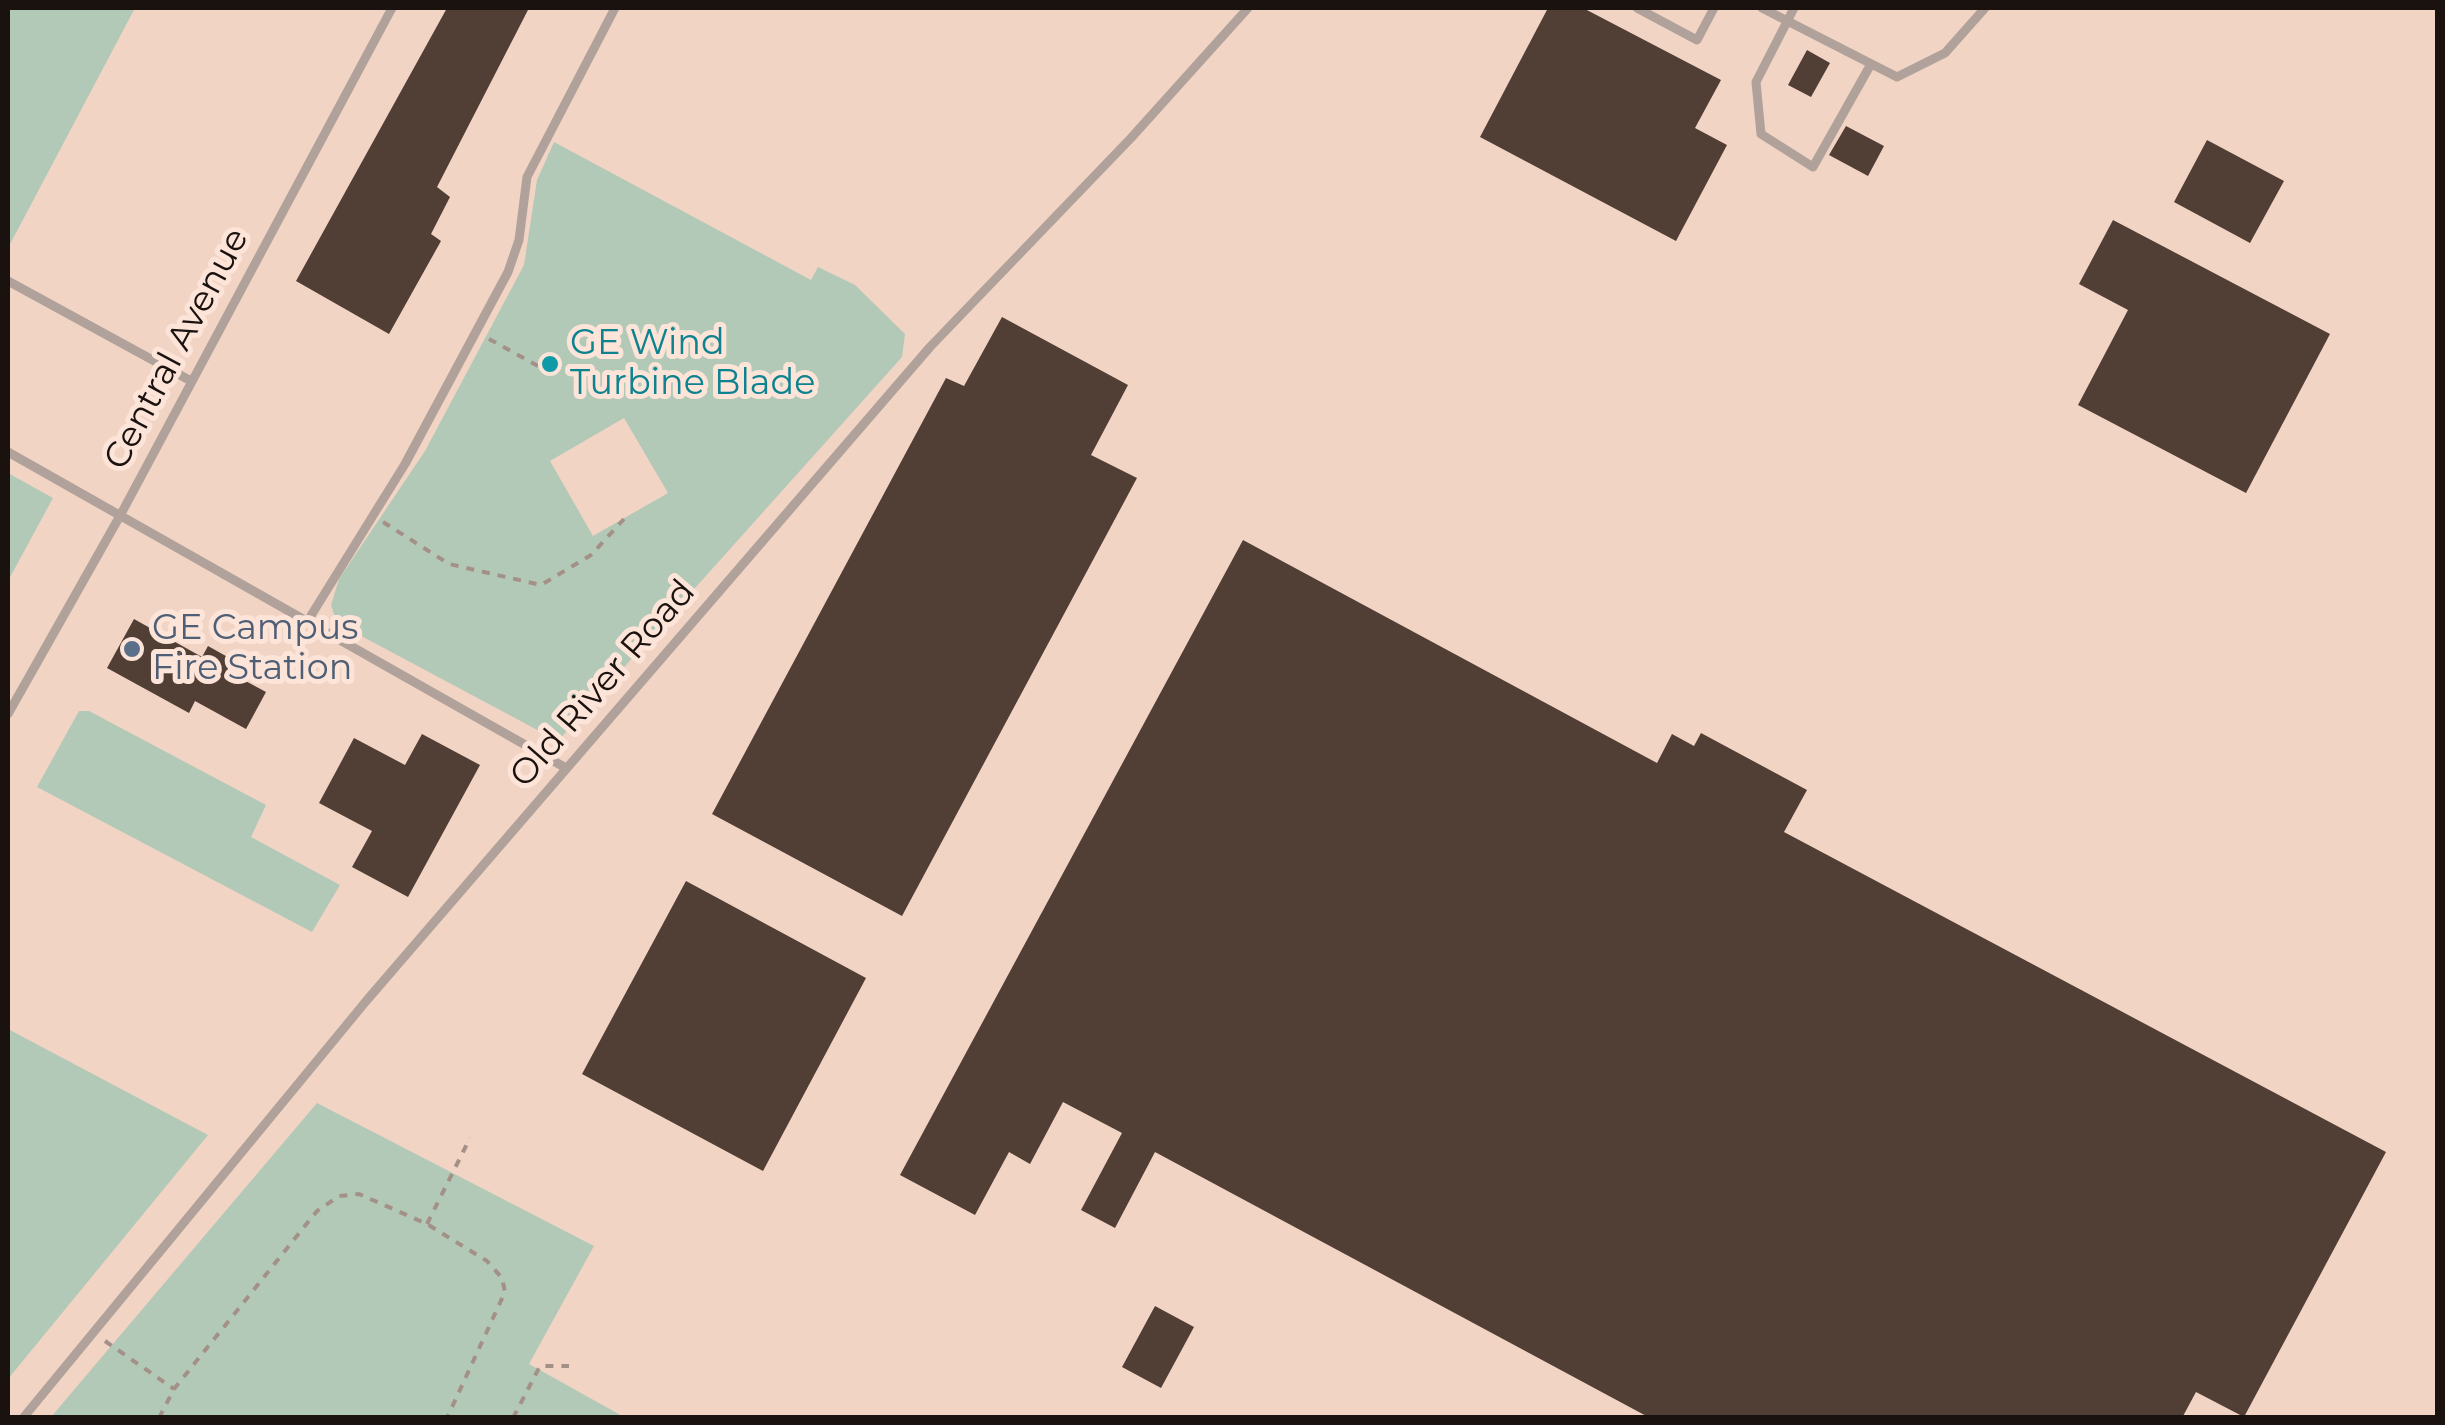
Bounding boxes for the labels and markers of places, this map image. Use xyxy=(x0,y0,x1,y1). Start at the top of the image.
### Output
place label: GE Wind Turbine Blade xyxy=(570,323,815,405)
marker: GE Wind Turbine Blade xyxy=(539,353,561,375)
place label: GE Campus Fire Station xyxy=(152,608,358,690)
marker: GE Campus Fire Station xyxy=(121,638,143,660)

